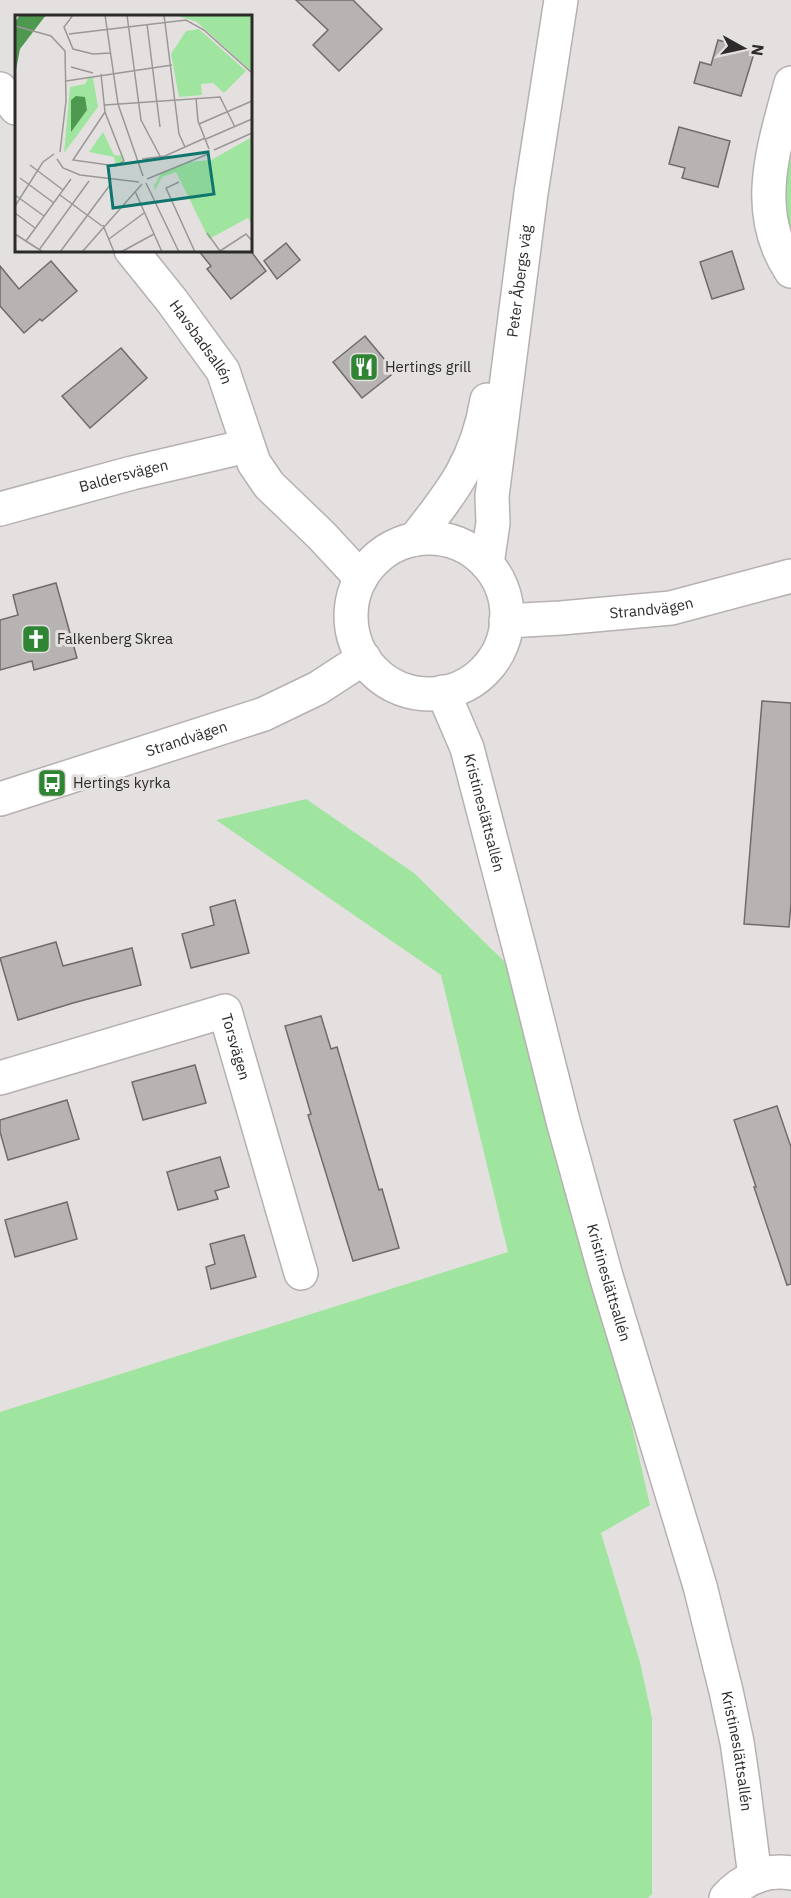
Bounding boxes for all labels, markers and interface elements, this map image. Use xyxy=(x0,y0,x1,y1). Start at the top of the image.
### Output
inset map xyxy=(15,15,252,252)
north arrow xyxy=(713,18,773,78)
text: N xyxy=(747,43,769,57)
street label: Peter Åbergs väg xyxy=(502,224,536,339)
street label: Havsbadsallén xyxy=(165,296,237,387)
restaurant icon: Hertings grill xyxy=(348,351,380,383)
place label: Hertings grill xyxy=(385,357,471,376)
street label: Baldersvägen xyxy=(77,455,170,496)
street label: Strandvägen xyxy=(609,592,695,623)
church icon: Falkenberg Skrea xyxy=(20,623,52,655)
place label: Falkenberg Skrea xyxy=(57,629,173,648)
street label: Strandvägen xyxy=(143,716,230,760)
street label: Kristineslättsallén xyxy=(460,751,509,874)
bus stop icon: Hertings kyrka xyxy=(36,767,68,799)
place label: Hertings kyrka xyxy=(73,773,170,792)
street label: Torsvägen xyxy=(217,1011,255,1082)
street label: Kristineslättsallén xyxy=(583,1221,635,1344)
street label: Kristineslättsallén xyxy=(717,1689,756,1812)

